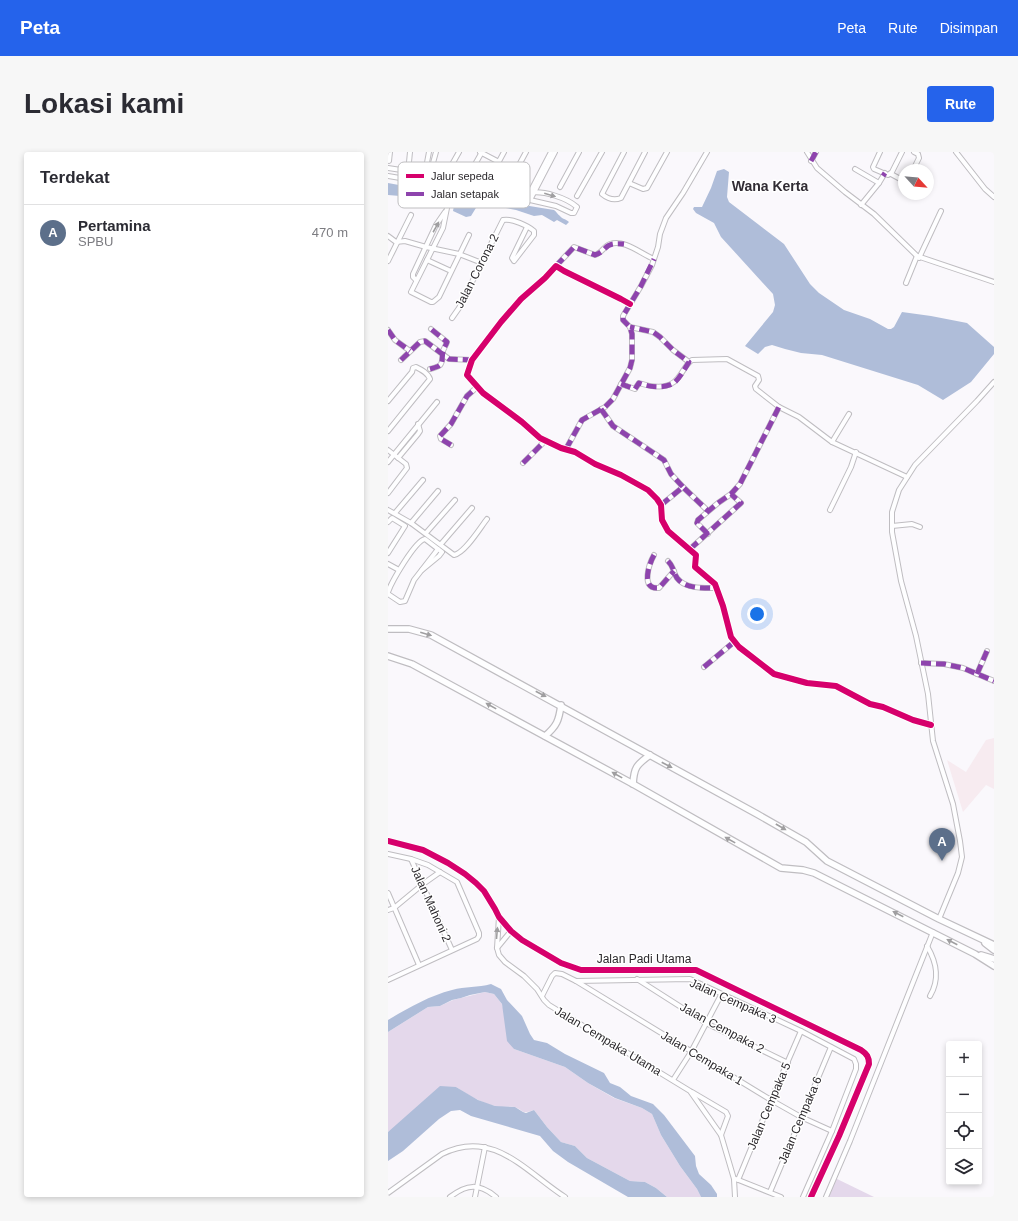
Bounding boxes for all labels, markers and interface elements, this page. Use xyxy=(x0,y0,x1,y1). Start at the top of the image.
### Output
text: Peta xyxy=(20,17,60,38)
text: Peta xyxy=(837,20,866,36)
text: Rute xyxy=(888,20,918,36)
text: Disimpan xyxy=(940,20,998,36)
button: Rute xyxy=(927,86,994,122)
text: Lokasi kami xyxy=(24,88,184,119)
legend xyxy=(398,162,530,208)
north arrow xyxy=(898,164,934,200)
text: Terdekat xyxy=(40,168,110,187)
text: Jalur sepeda xyxy=(431,170,495,182)
district label: Wana Kerta xyxy=(732,178,808,194)
text: Jalan setapak xyxy=(431,188,499,200)
one-way arrow xyxy=(545,192,557,198)
text: Pertamina xyxy=(78,217,151,234)
one-way arrow xyxy=(432,221,439,233)
text: A xyxy=(48,225,58,240)
text: 470 m xyxy=(312,225,348,240)
street label: Jalan Corona 2 xyxy=(452,231,502,310)
text: SPBU xyxy=(78,234,113,249)
your location xyxy=(747,604,767,624)
one-way arrow xyxy=(421,631,433,637)
one-way arrow xyxy=(535,691,547,698)
one-way arrow xyxy=(485,703,496,710)
one-way arrow xyxy=(661,761,673,768)
one-way arrow xyxy=(611,772,623,779)
one-way arrow xyxy=(775,824,787,831)
pin: A xyxy=(929,828,955,861)
one-way arrow xyxy=(724,836,736,843)
street label: Jalan Mahoni 2 xyxy=(408,864,454,944)
one-way arrow xyxy=(892,911,904,918)
one-way arrow xyxy=(494,927,501,939)
one-way arrow xyxy=(946,938,958,945)
street label: Jalan Padi Utama xyxy=(597,952,692,966)
street label: Jalan Cempaka 3 xyxy=(687,976,779,1027)
street label: Jalan Cempaka 2 xyxy=(677,1000,767,1056)
street label: Jalan Cempaka Utama xyxy=(552,1004,664,1079)
street label: Jalan Cempaka 1 xyxy=(658,1028,746,1088)
map controls xyxy=(946,1041,982,1185)
button: + xyxy=(946,1041,982,1077)
street label: Jalan Cempaka 5 xyxy=(744,1060,794,1152)
street label: Jalan Cempaka 6 xyxy=(775,1074,825,1166)
button: − xyxy=(946,1077,982,1113)
button: locate xyxy=(946,1113,982,1149)
button: layers xyxy=(946,1149,982,1185)

